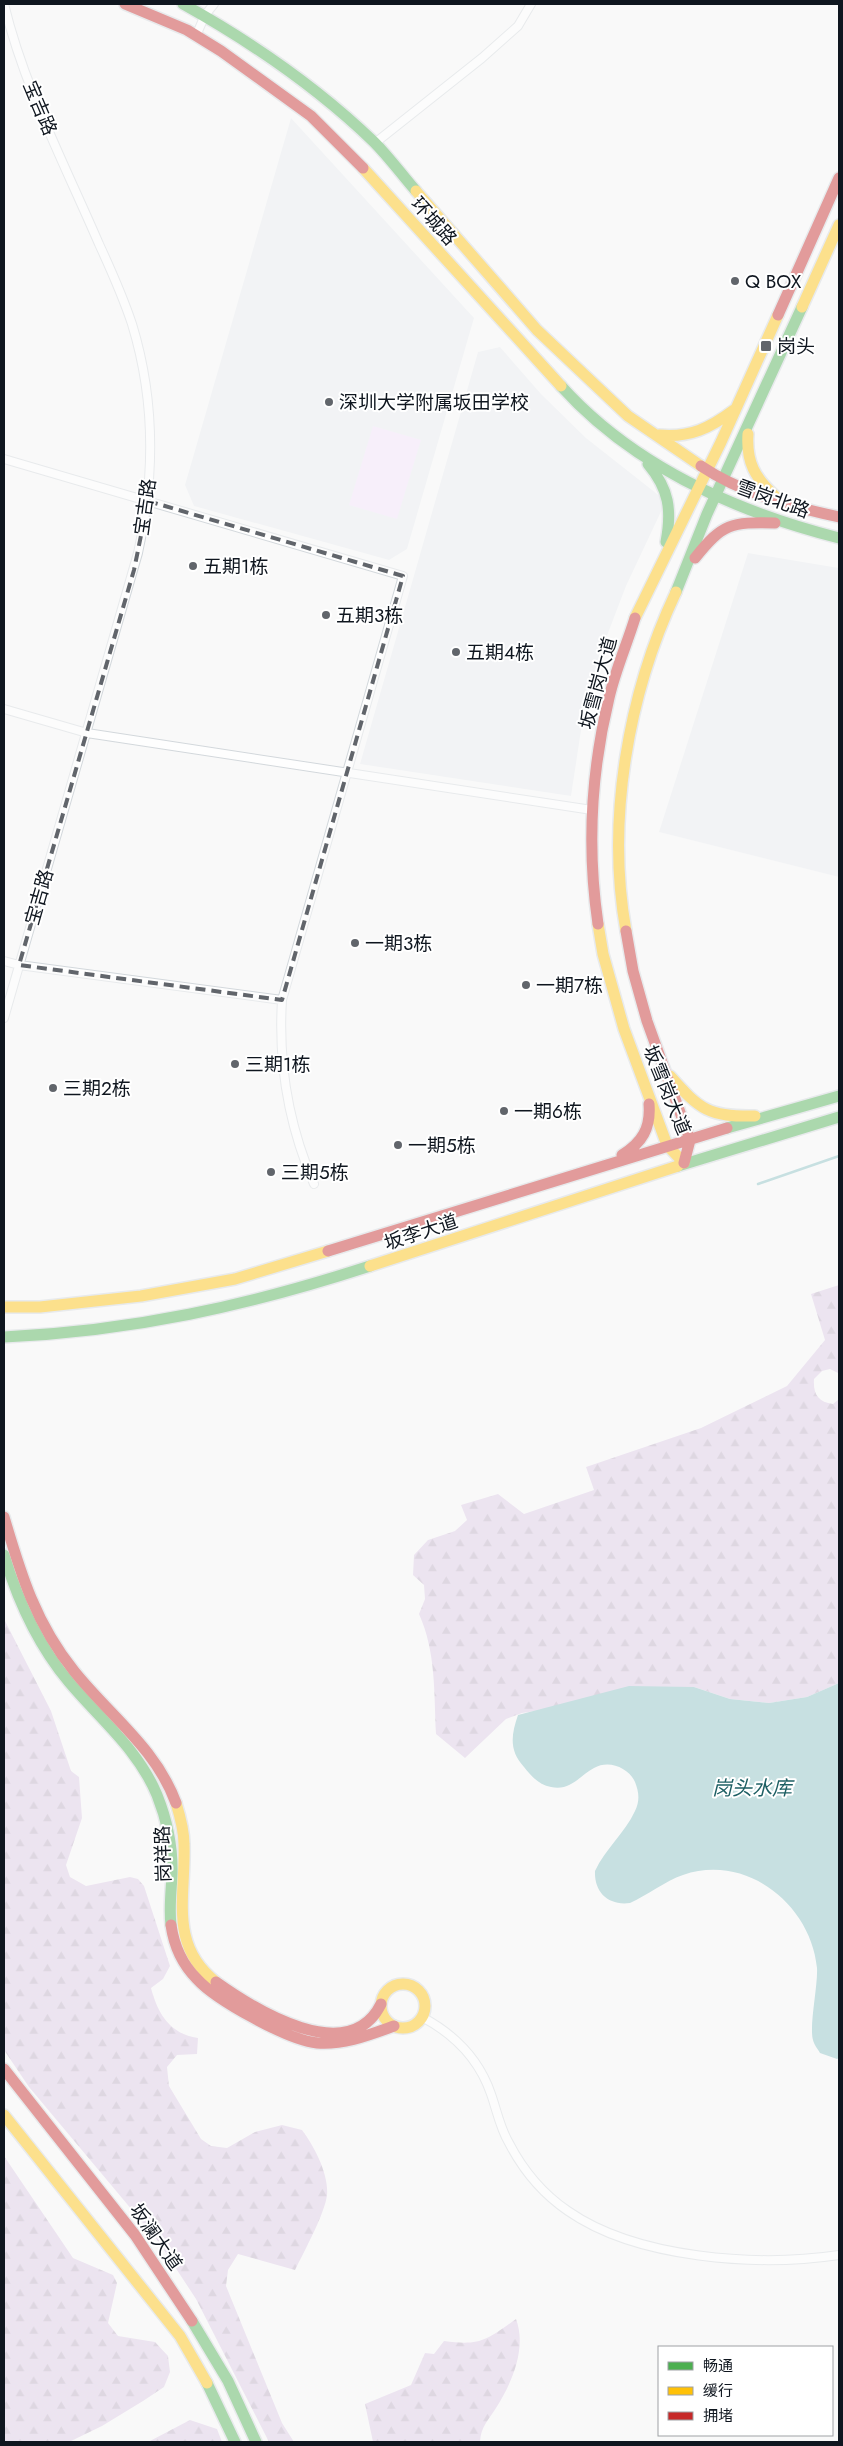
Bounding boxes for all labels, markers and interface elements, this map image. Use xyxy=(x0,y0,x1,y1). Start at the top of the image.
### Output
street label: 宝吉路 xyxy=(16,76,64,140)
street label: 环城路 xyxy=(405,191,463,251)
place label: Q BOX xyxy=(745,268,802,295)
marker: Q BOX xyxy=(729,275,741,287)
place label: 岗头 xyxy=(777,333,815,360)
marker: 岗头 xyxy=(759,339,773,353)
place label: 深圳大学附属坂田学校 xyxy=(339,389,529,416)
marker: 深圳大学附属坂田学校 xyxy=(323,396,335,408)
street label: 雪岗北路 xyxy=(733,473,813,525)
street label: 宝吉路 xyxy=(128,477,162,537)
place label: 五期1栋 xyxy=(203,553,269,580)
marker: 五期1栋 xyxy=(187,560,199,572)
place label: 五期3栋 xyxy=(336,602,403,629)
marker: 五期3栋 xyxy=(320,609,332,621)
street label: 坂雪岗大道 xyxy=(573,634,623,732)
place label: 五期4栋 xyxy=(466,639,534,666)
marker: 五期4栋 xyxy=(450,646,462,658)
street label: 宝吉路 xyxy=(18,866,60,928)
place label: 一期3栋 xyxy=(365,930,432,957)
marker: 一期3栋 xyxy=(349,937,361,949)
place label: 一期7栋 xyxy=(536,972,603,999)
marker: 一期7栋 xyxy=(520,979,532,991)
street label: 坂雪岗大道 xyxy=(637,1041,697,1139)
place label: 三期1栋 xyxy=(245,1051,311,1078)
marker: 三期1栋 xyxy=(229,1058,241,1070)
place label: 三期2栋 xyxy=(63,1075,131,1102)
marker: 三期2栋 xyxy=(47,1082,59,1094)
place label: 一期6栋 xyxy=(514,1098,582,1125)
marker: 一期6栋 xyxy=(498,1105,510,1117)
place label: 一期5栋 xyxy=(408,1132,476,1159)
marker: 一期5栋 xyxy=(392,1139,404,1151)
place label: 三期5栋 xyxy=(281,1159,349,1186)
marker: 三期5栋 xyxy=(265,1166,277,1178)
street label: 坂李大道 xyxy=(381,1207,461,1257)
water label: 岗头水库 xyxy=(712,1774,795,1803)
street label: 岗祥路 xyxy=(149,1825,177,1883)
street label: 坂澜大道 xyxy=(123,2198,189,2276)
legend xyxy=(658,2346,833,2436)
text: 畅通 xyxy=(703,2355,733,2377)
text: 缓行 xyxy=(703,2380,733,2402)
text: 拥堵 xyxy=(703,2405,733,2427)

